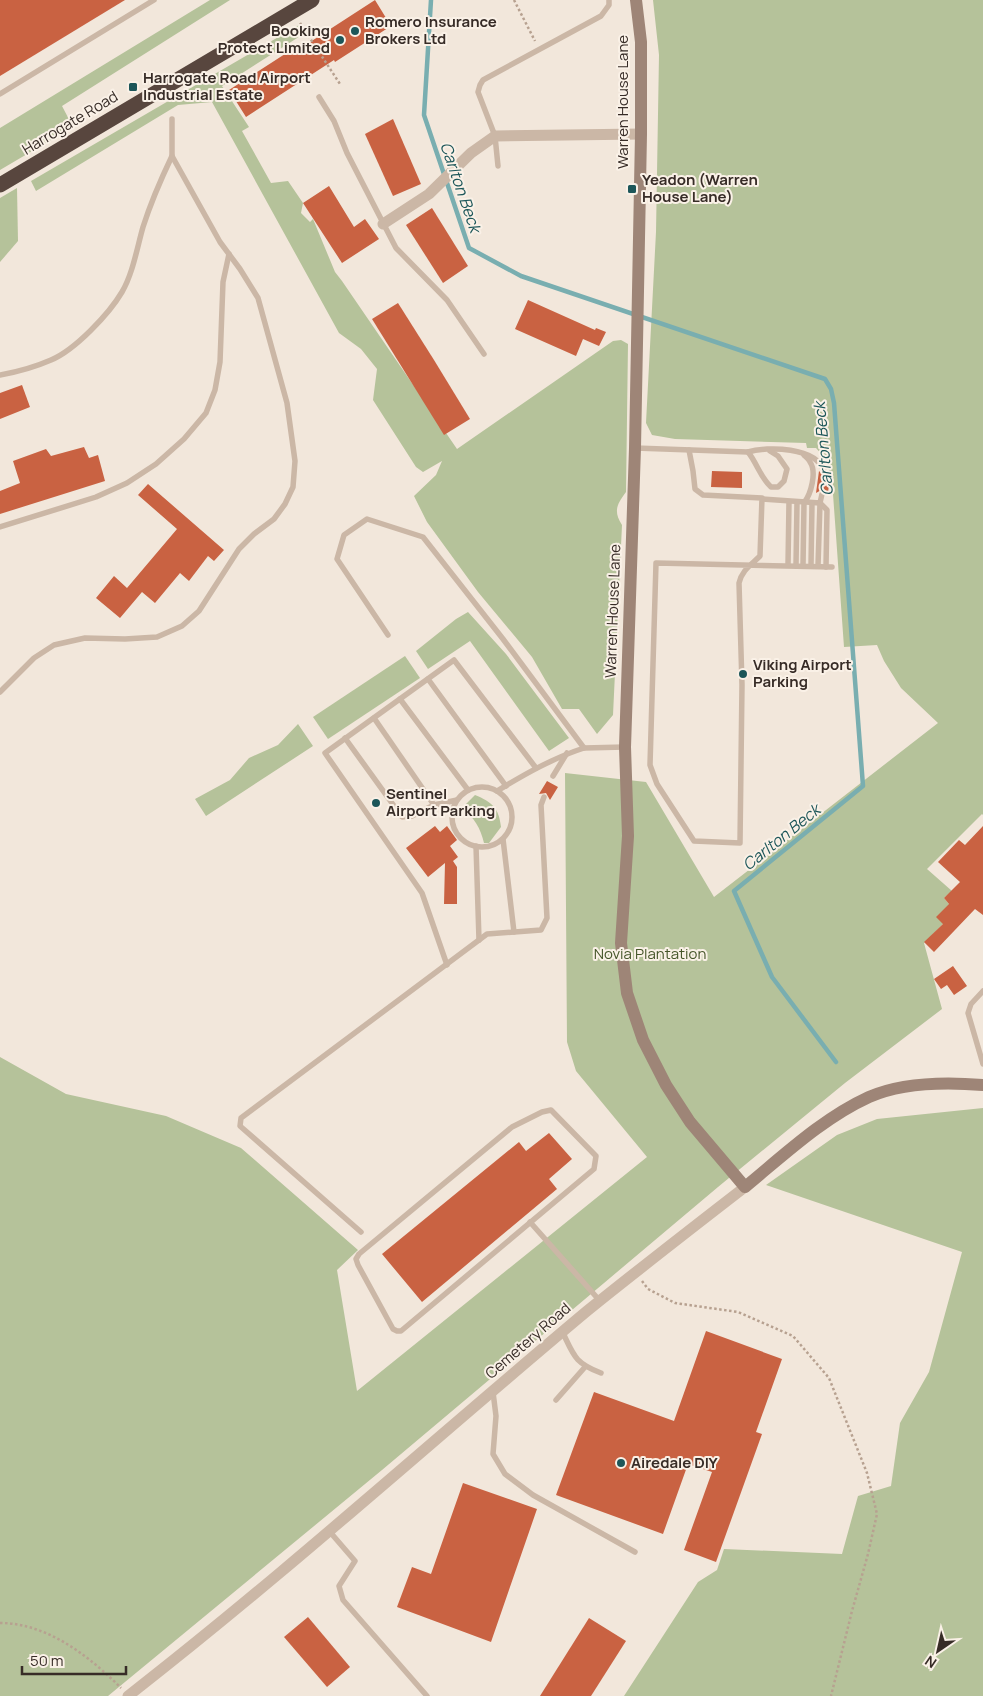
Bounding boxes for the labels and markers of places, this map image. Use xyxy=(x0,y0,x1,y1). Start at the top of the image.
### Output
place label: Romero Insurance Brokers Ltd xyxy=(365,11,497,49)
place label: Booking Protect Limited xyxy=(218,20,330,58)
marker: Romero Insurance Brokers Ltd xyxy=(349,25,361,37)
marker: Booking Protect Limited xyxy=(334,34,346,46)
place label: Harrogate Road Airport Industrial Estate xyxy=(143,67,311,105)
marker: Harrogate Road Airport Industrial Estate xyxy=(127,81,139,93)
place label: Yeadon (Warren House Lane) xyxy=(642,169,758,207)
marker: Yeadon (Warren House Lane) xyxy=(626,183,638,195)
place label: Viking Airport Parking xyxy=(753,654,852,692)
marker: Viking Airport Parking xyxy=(737,668,749,680)
place label: Sentinel Airport Parking xyxy=(386,783,495,821)
marker: Sentinel Airport Parking xyxy=(370,797,382,809)
place label: Airedale DIY xyxy=(631,1452,718,1473)
marker: Airedale DIY xyxy=(615,1457,627,1469)

